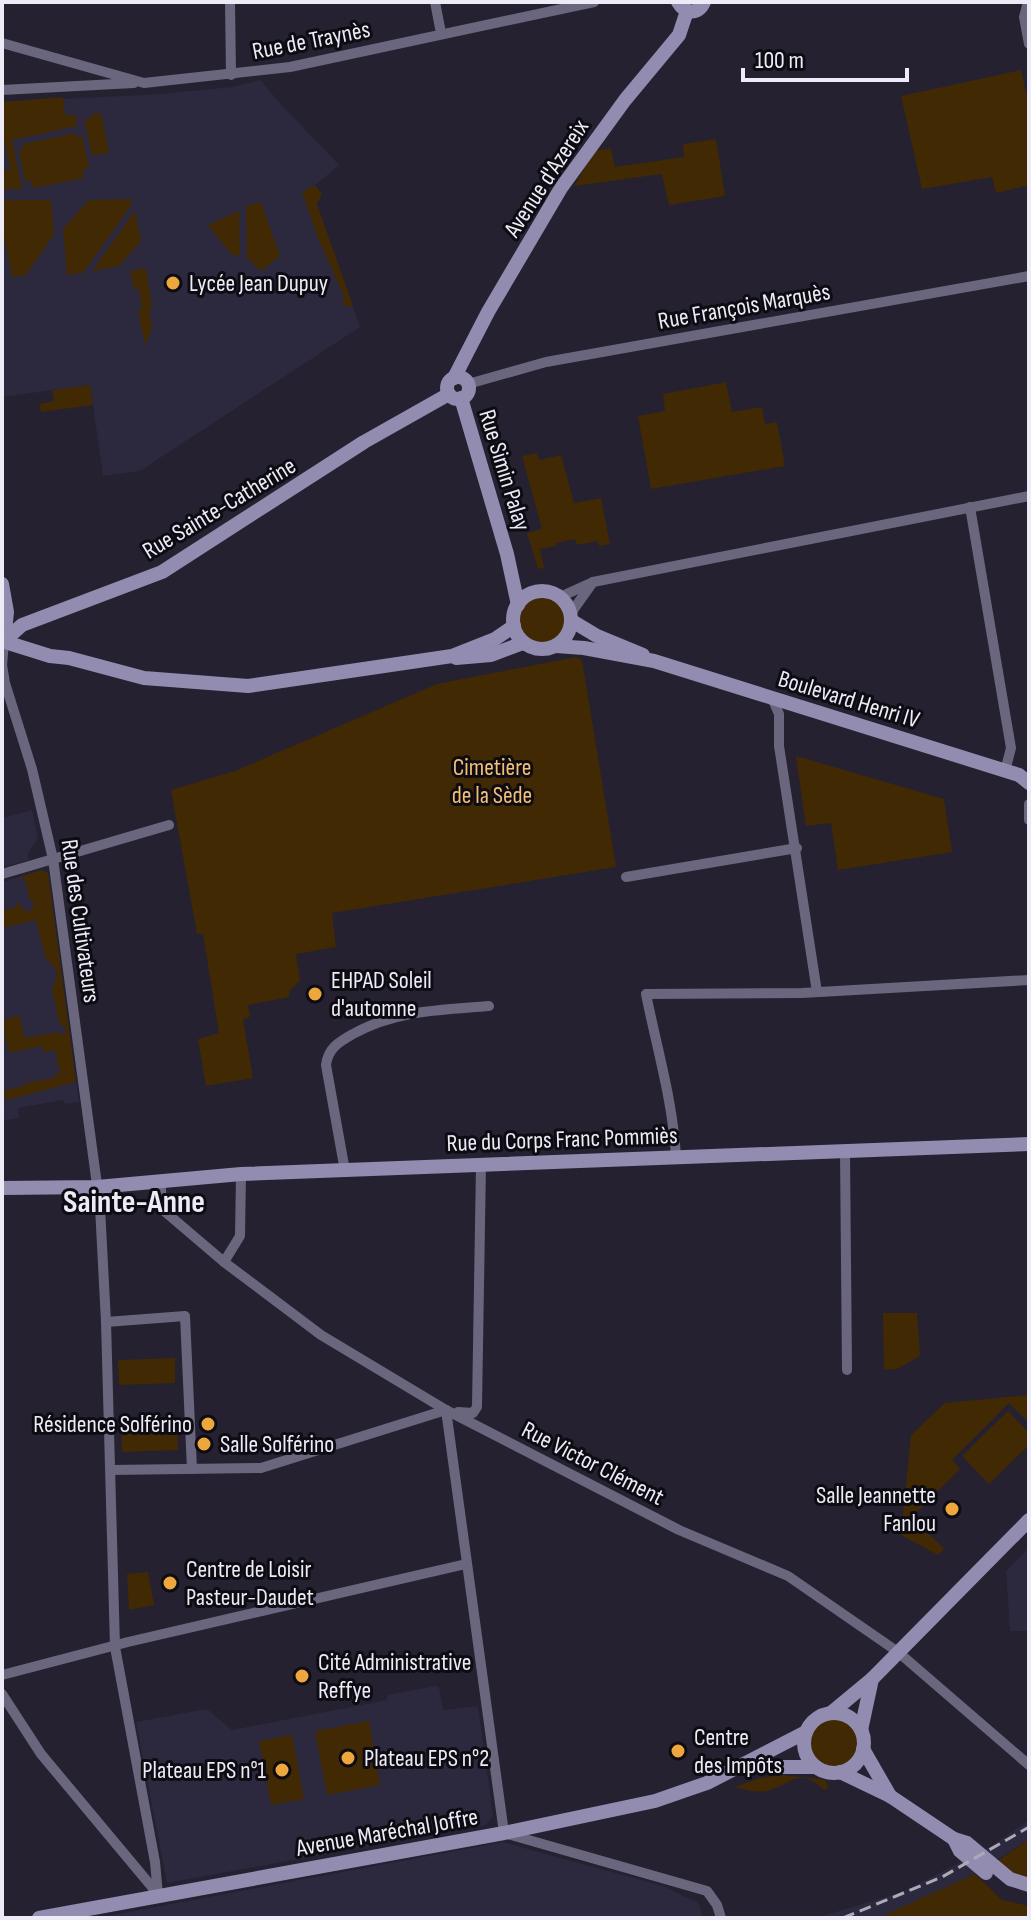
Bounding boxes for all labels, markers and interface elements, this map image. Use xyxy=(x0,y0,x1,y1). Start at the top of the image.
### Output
street label: Rue de Traynès xyxy=(250,15,372,66)
scale bar xyxy=(743,32,907,82)
text: 100 m xyxy=(755,46,804,75)
street label: Avenue d'Azereix xyxy=(497,114,595,243)
place label: Lycée Jean Dupuy xyxy=(189,269,328,298)
marker: Lycée Jean Dupuy xyxy=(164,274,182,292)
street label: Rue François Marquès xyxy=(656,277,832,336)
street label: Rue Simin Palay xyxy=(472,406,537,534)
street label: Rue Sainte-Catherine xyxy=(137,451,301,566)
street label: Boulevard Henri IV xyxy=(775,664,923,735)
park label: Cimetière de la Sède xyxy=(452,753,532,810)
street label: Rue des Cultivateurs xyxy=(55,838,106,1005)
place label: EHPAD Soleil d'automne xyxy=(331,966,432,1023)
marker: EHPAD Soleil d'automne xyxy=(306,985,324,1003)
street label: Rue du Corps Franc Pommiès xyxy=(446,1121,678,1158)
district label: Sainte-Anne xyxy=(63,1183,205,1222)
place label: Résidence Solférino xyxy=(33,1410,192,1439)
marker: Résidence Solférino xyxy=(199,1415,217,1433)
street label: Rue Victor Clément xyxy=(517,1415,669,1512)
place label: Salle Solférino xyxy=(220,1430,334,1459)
marker: Salle Solférino xyxy=(195,1435,213,1453)
place label: Salle Jeannette Fanlou xyxy=(816,1481,936,1538)
marker: Salle Jeannette Fanlou xyxy=(943,1500,961,1518)
place label: Centre de Loisir Pasteur-Daudet xyxy=(186,1555,314,1612)
marker: Centre de Loisir Pasteur-Daudet xyxy=(161,1574,179,1592)
place label: Cité Administrative Reffye xyxy=(318,1648,471,1705)
marker: Cité Administrative Reffye xyxy=(293,1667,311,1685)
place label: Centre des Impôts xyxy=(694,1723,782,1780)
marker: Centre des Impôts xyxy=(669,1742,687,1760)
place label: Plateau EPS n°2 xyxy=(364,1744,489,1773)
marker: Plateau EPS n°2 xyxy=(339,1749,357,1767)
place label: Plateau EPS n°1 xyxy=(142,1756,267,1785)
marker: Plateau EPS n°1 xyxy=(273,1761,291,1779)
street label: Avenue Maréchal Joffre xyxy=(293,1802,480,1863)

